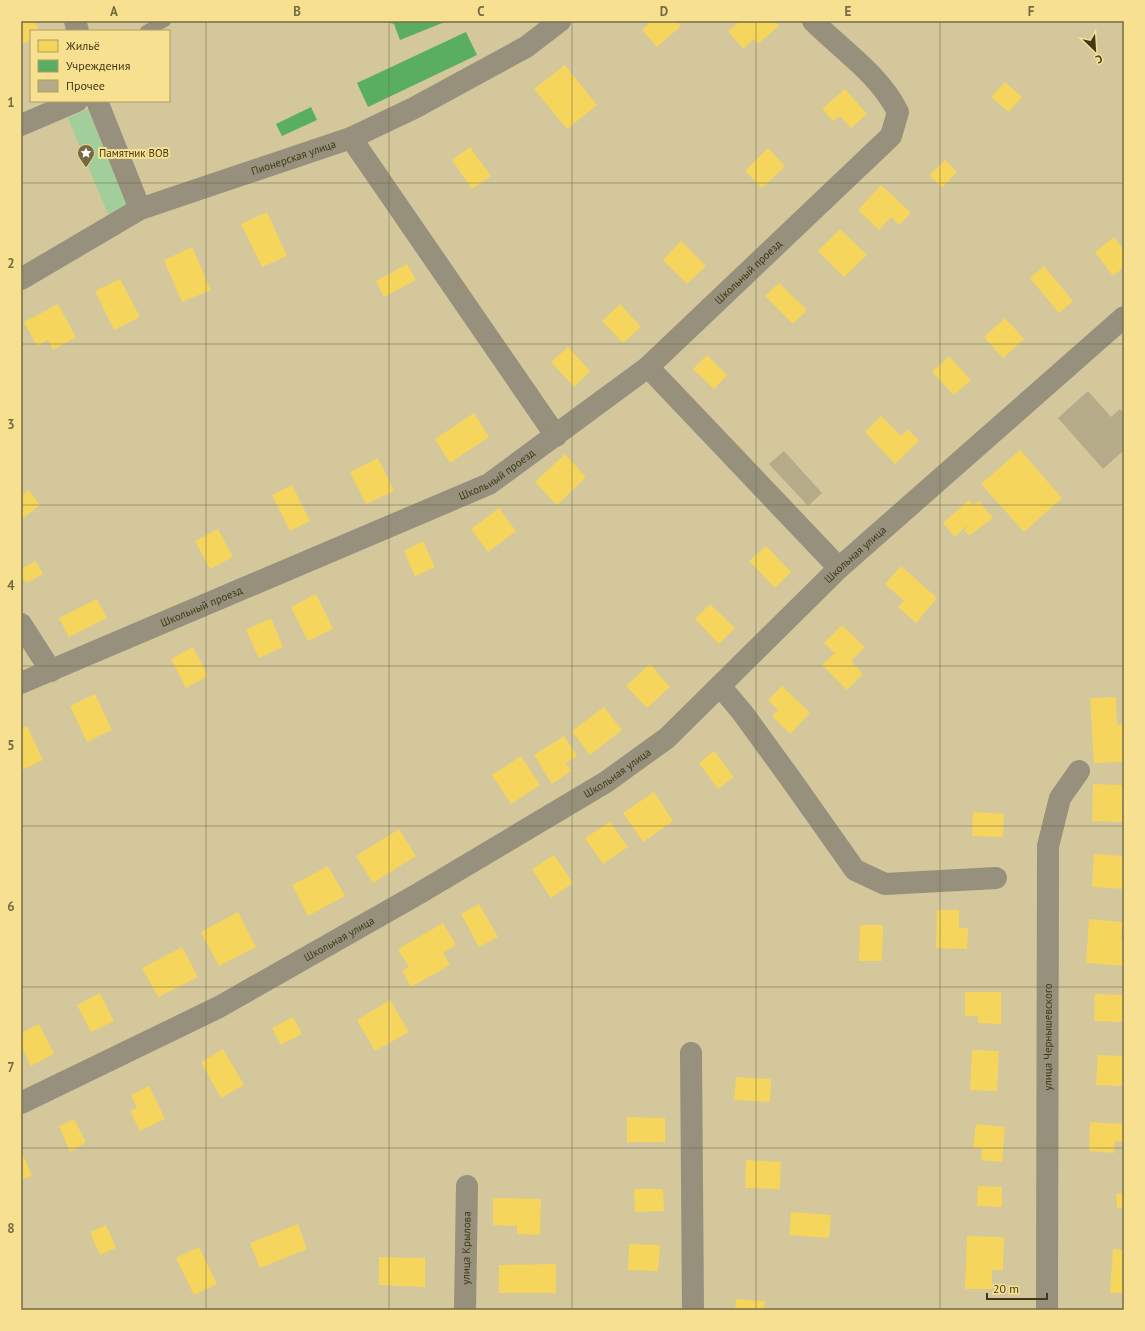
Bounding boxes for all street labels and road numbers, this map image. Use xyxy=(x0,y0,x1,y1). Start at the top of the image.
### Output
street label: Пионерская улица xyxy=(249,137,338,178)
street label: Школьный проезд xyxy=(711,237,785,307)
street label: Школьный проезд xyxy=(456,446,538,503)
street label: Школьная улица xyxy=(821,523,889,586)
street label: Школьный проезд xyxy=(158,583,244,630)
street label: Школьная улица xyxy=(581,745,654,801)
street label: Школьная улица xyxy=(301,913,377,964)
street label: улица Чернышевского xyxy=(1040,983,1055,1091)
street label: улица Крылова xyxy=(458,1211,474,1285)

